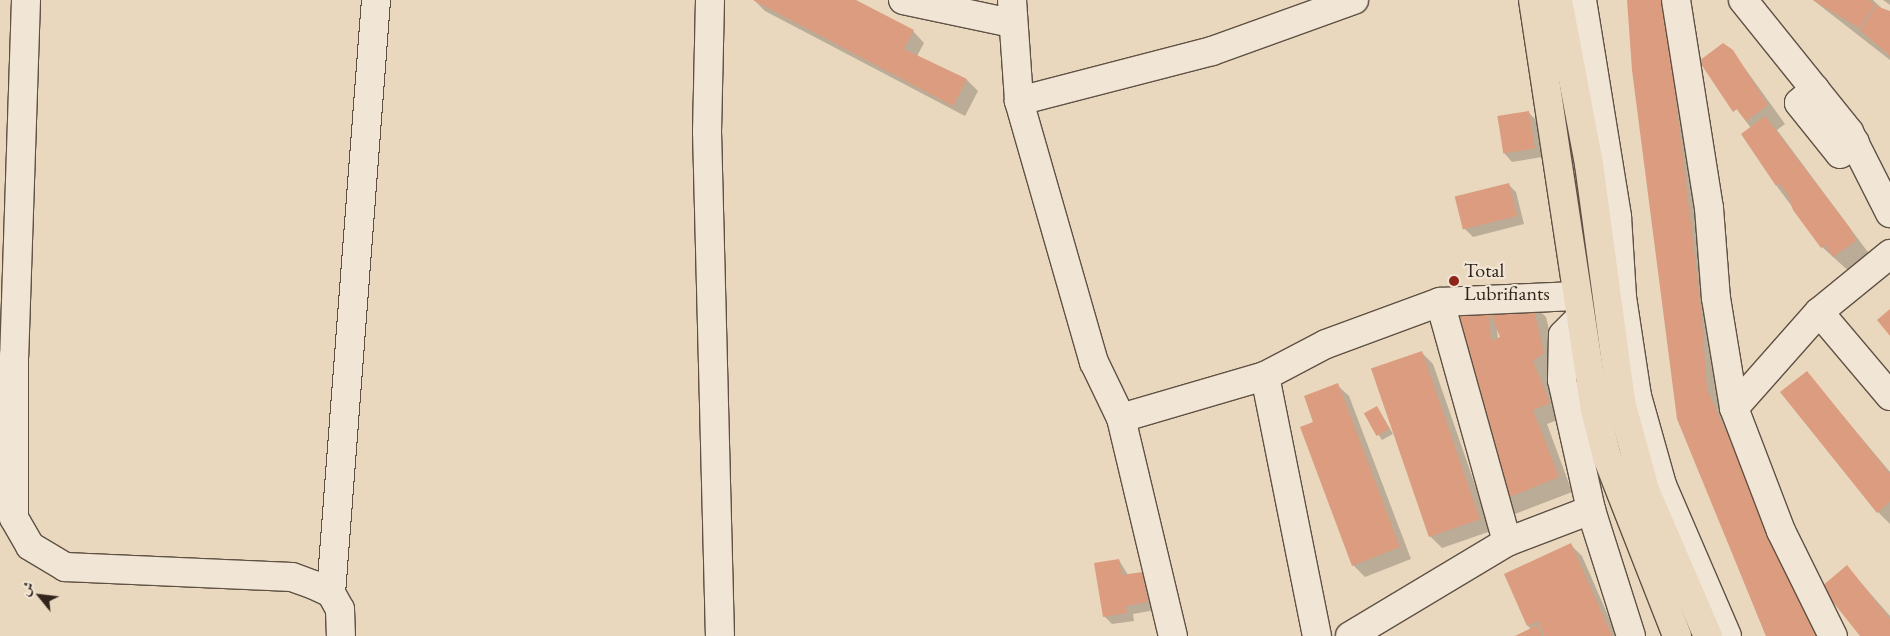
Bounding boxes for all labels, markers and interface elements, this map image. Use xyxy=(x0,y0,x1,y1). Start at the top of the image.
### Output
place label: Total Lubrifiants xyxy=(1464,258,1550,305)
marker: Total Lubrifiants xyxy=(1448,275,1460,287)
north arrow xyxy=(15,571,65,621)
text: ش xyxy=(16,578,38,599)

